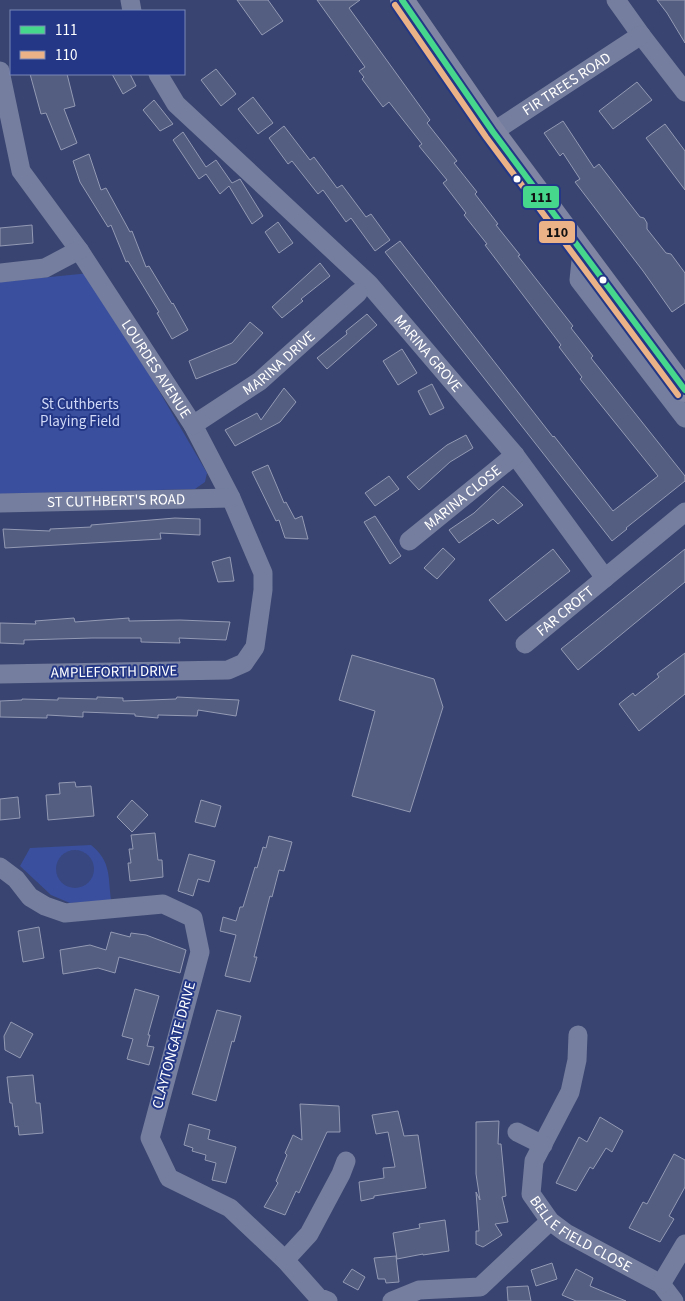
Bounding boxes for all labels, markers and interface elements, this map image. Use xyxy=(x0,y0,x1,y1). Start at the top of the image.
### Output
legend xyxy=(10,10,185,75)
text: 111 xyxy=(55,20,77,41)
text: 110 xyxy=(55,45,77,66)
street label: FIR TREES ROAD xyxy=(518,47,615,121)
unlabelled marker xyxy=(512,174,522,184)
line badge: 111 xyxy=(522,185,560,209)
text: 111 xyxy=(530,188,552,208)
line badge: 110 xyxy=(538,220,576,244)
text: 110 xyxy=(546,223,568,243)
unlabelled marker xyxy=(598,275,608,285)
street label: MARINA GROVE xyxy=(389,310,467,397)
street label: LOURDES AVENUE xyxy=(116,315,196,422)
street label: MARINA DRIVE xyxy=(238,326,320,400)
park label: St Cuthberts Playing Field xyxy=(40,394,120,432)
street label: MARINA CLOSE xyxy=(420,460,506,535)
street label: ST CUTHBERT'S ROAD xyxy=(47,488,185,512)
street label: FAR CROFT xyxy=(532,581,598,641)
street label: AMPLEFORTH DRIVE xyxy=(51,660,177,684)
street label: CLAYTONGATE DRIVE xyxy=(147,979,201,1111)
street label: BELLE FIELD CLOSE xyxy=(525,1191,636,1277)

